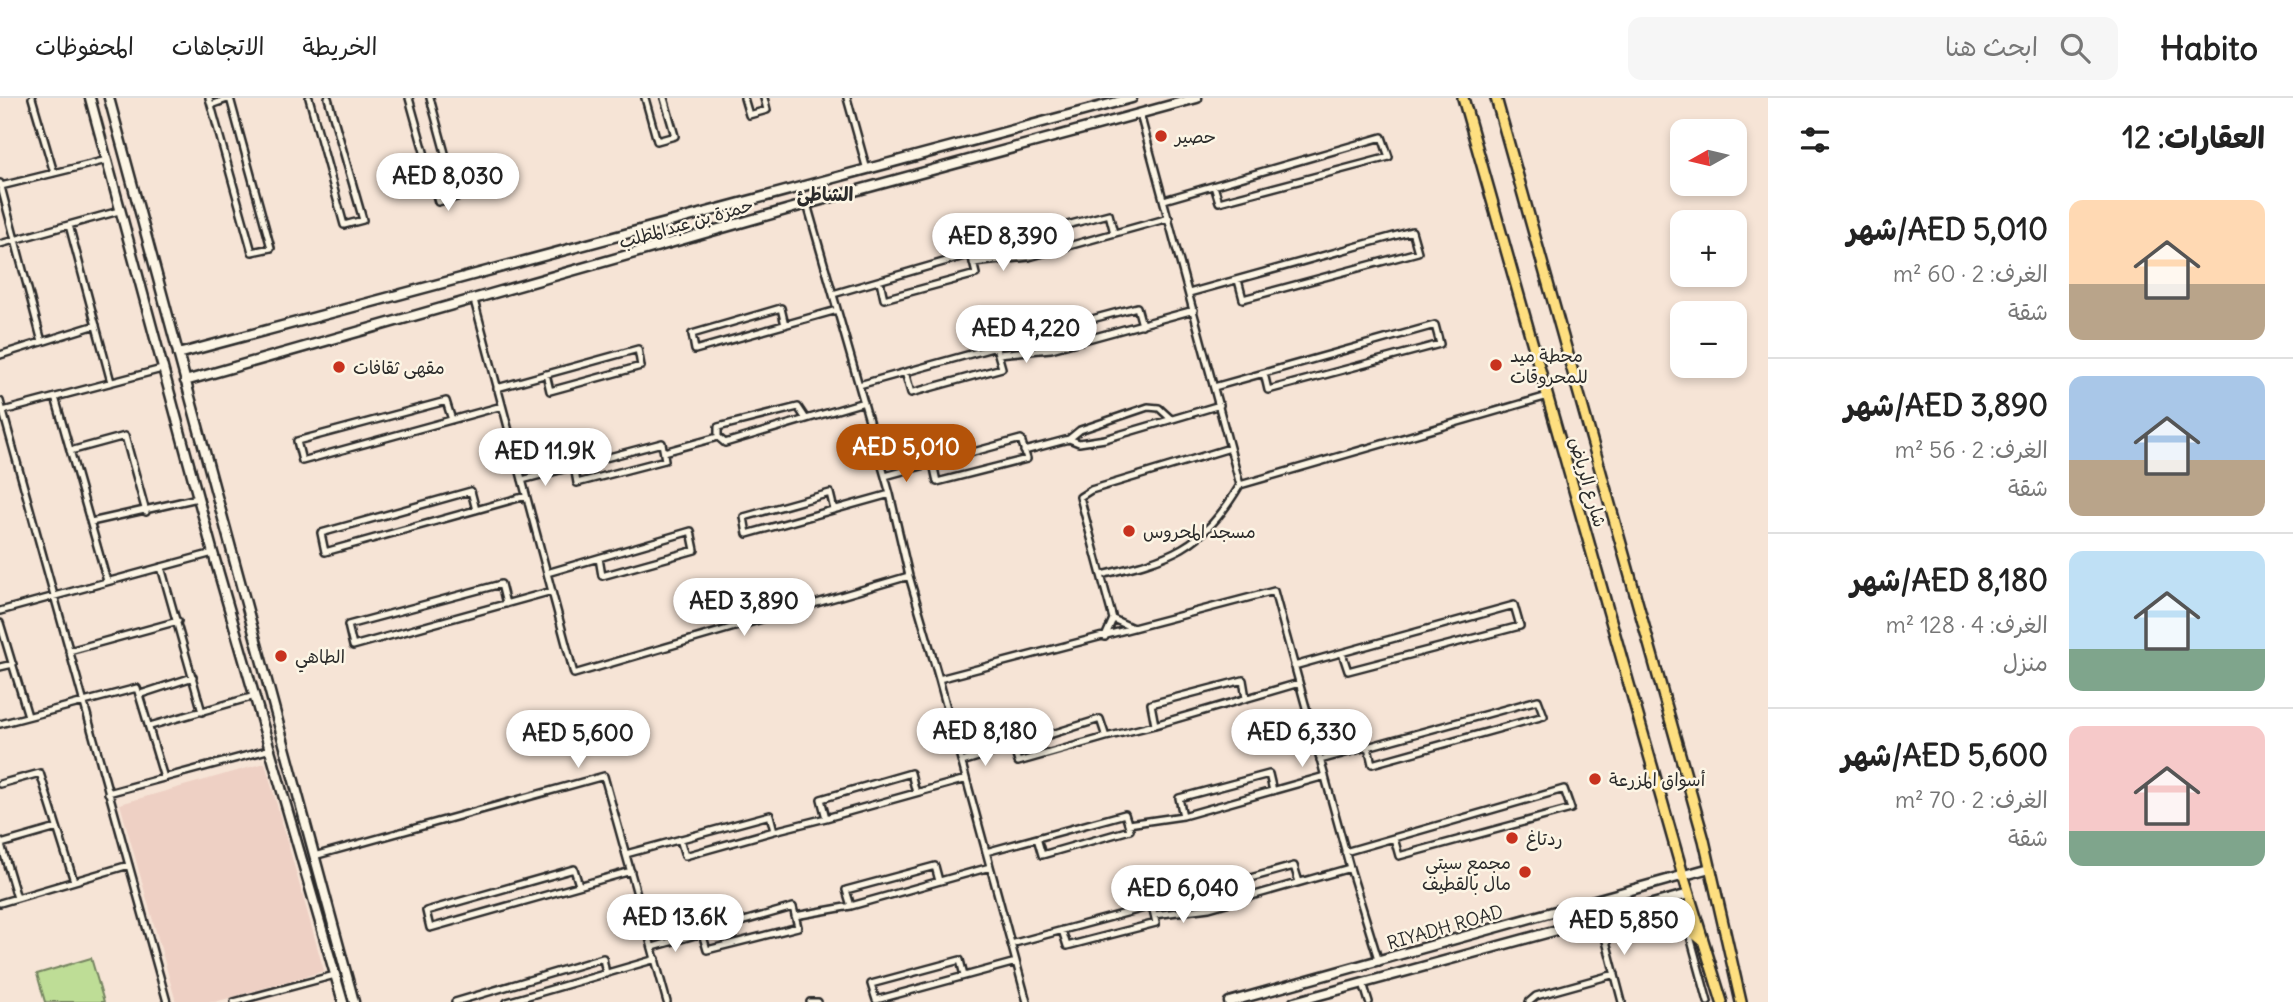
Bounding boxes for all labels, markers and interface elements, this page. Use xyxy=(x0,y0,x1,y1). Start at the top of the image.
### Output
search box xyxy=(1628,17,2118,80)
text: Habito xyxy=(2160,27,2258,69)
icon: search xyxy=(2056,29,2094,67)
text: ابحث هنا xyxy=(1945,30,2038,63)
text: المحفوظات xyxy=(35,31,134,61)
text: الاتجاهات xyxy=(172,31,265,61)
text: الخريطة xyxy=(303,31,377,61)
text: العقارات: 12 xyxy=(2122,118,2265,156)
north arrow xyxy=(1670,119,1746,196)
map controls xyxy=(1670,119,1747,378)
icon: filters xyxy=(1796,121,1834,159)
place label: حصير xyxy=(1173,125,1216,148)
marker: حصير xyxy=(1153,128,1169,144)
pin: AED 8,030 xyxy=(368,153,528,213)
text: AED 8,030 xyxy=(392,161,504,190)
district label: الشاطئ xyxy=(797,182,853,207)
street label: حمزة بن عبدالمطلب xyxy=(616,193,756,253)
button: + xyxy=(1670,210,1747,287)
text: AED 5,010/شهر xyxy=(1847,210,2048,248)
pin: AED 8,390 xyxy=(923,214,1083,273)
text: AED 8,390 xyxy=(948,221,1058,250)
icon: home xyxy=(2125,228,2209,312)
text: الغرف: 2 · 60 m² xyxy=(1893,259,2048,288)
text: شقة xyxy=(2008,297,2048,326)
button: − xyxy=(1670,301,1747,378)
pin: AED 4,220 xyxy=(946,306,1106,365)
text: AED 4,220 xyxy=(972,313,1080,342)
place label: محطة ميد للمحروقات xyxy=(1510,344,1588,388)
place label: مقهى ثقافات xyxy=(353,356,445,379)
marker: محطة ميد للمحروقات xyxy=(1488,357,1504,373)
marker: مقهى ثقافات xyxy=(331,359,347,375)
text: AED 3,890/شهر xyxy=(1844,386,2048,424)
icon: home xyxy=(2125,404,2209,488)
pin: AED 5,010 xyxy=(826,424,986,484)
pin: AED 11.9K xyxy=(465,428,625,488)
text: AED 5,010 xyxy=(852,432,960,461)
street label: شارع الرياض xyxy=(1563,434,1612,530)
text: الغرف: 2 · 56 m² xyxy=(1895,435,2048,464)
text: AED 11.9K xyxy=(495,436,595,465)
text: شقة xyxy=(2008,473,2048,502)
place label: مسجد المحروس xyxy=(1143,520,1256,543)
marker: مسجد المحروس xyxy=(1121,523,1137,539)
text: AED 8,180/شهر xyxy=(1851,561,2048,599)
pin: AED 3,890 xyxy=(664,578,824,638)
icon: home xyxy=(2125,579,2209,663)
text: AED 3,890 xyxy=(689,586,799,615)
text: الغرف: 4 · 128 m² xyxy=(1886,610,2048,639)
place label: الطاهي xyxy=(295,645,345,673)
marker: الطاهي xyxy=(273,648,289,664)
text: منزل xyxy=(2003,648,2048,677)
pin: AED 8,180 xyxy=(905,708,1065,768)
pin: AED 5,600 xyxy=(498,710,658,770)
pin: AED 6,330 xyxy=(1222,710,1382,769)
text: AED 8,180 xyxy=(933,716,1037,745)
text: AED 6,330 xyxy=(1247,717,1357,746)
text: AED 5,600 xyxy=(522,718,634,747)
text: AED 5,600/شهر xyxy=(1842,736,2048,774)
icon: home xyxy=(2125,754,2209,838)
place label: أسواق المزرعة xyxy=(1609,768,1706,791)
marker: أسواق المزرعة xyxy=(1587,771,1603,787)
text: الغرف: 2 · 70 m² xyxy=(1895,785,2048,814)
text: شقة xyxy=(2008,823,2048,852)
place label: ردتاغ xyxy=(1526,827,1563,851)
marker: ردتاغ xyxy=(1504,830,1520,846)
place label: مجمع سيتي مال بالقطيف xyxy=(1422,851,1511,895)
marker: مجمع سيتي مال بالقطيف xyxy=(1517,864,1533,880)
pin: AED 6,040 xyxy=(1103,866,1263,925)
text: AED 6,040 xyxy=(1127,873,1239,902)
pin: AED 13.6K xyxy=(595,894,755,954)
pin: AED 5,850 xyxy=(1544,898,1704,957)
street label: RIYADH ROAD xyxy=(1384,899,1506,955)
text: AED 13.6K xyxy=(623,902,727,931)
text: AED 5,850 xyxy=(1569,905,1679,934)

